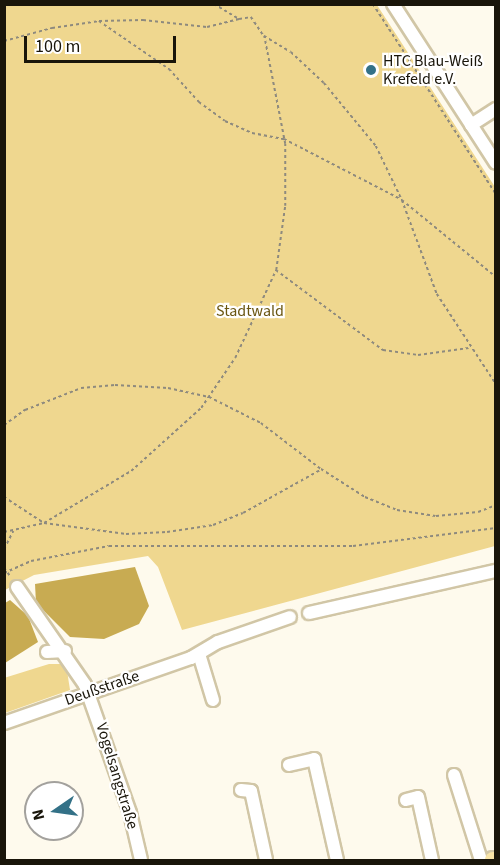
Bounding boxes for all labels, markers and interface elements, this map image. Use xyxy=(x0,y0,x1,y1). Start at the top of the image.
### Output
scale bar xyxy=(27,24,178,62)
text: 100 m xyxy=(35,34,80,59)
place label: HTC Blau-Weiß Krefeld e.V. xyxy=(383,51,483,89)
marker: HTC Blau-Weiß Krefeld e.V. xyxy=(364,63,378,77)
park label: Stadtwald xyxy=(216,301,284,321)
street label: Deußstraße xyxy=(62,666,142,710)
street label: Vogelsangstraße xyxy=(92,720,142,832)
north arrow xyxy=(24,781,84,841)
text: N xyxy=(26,807,50,822)

